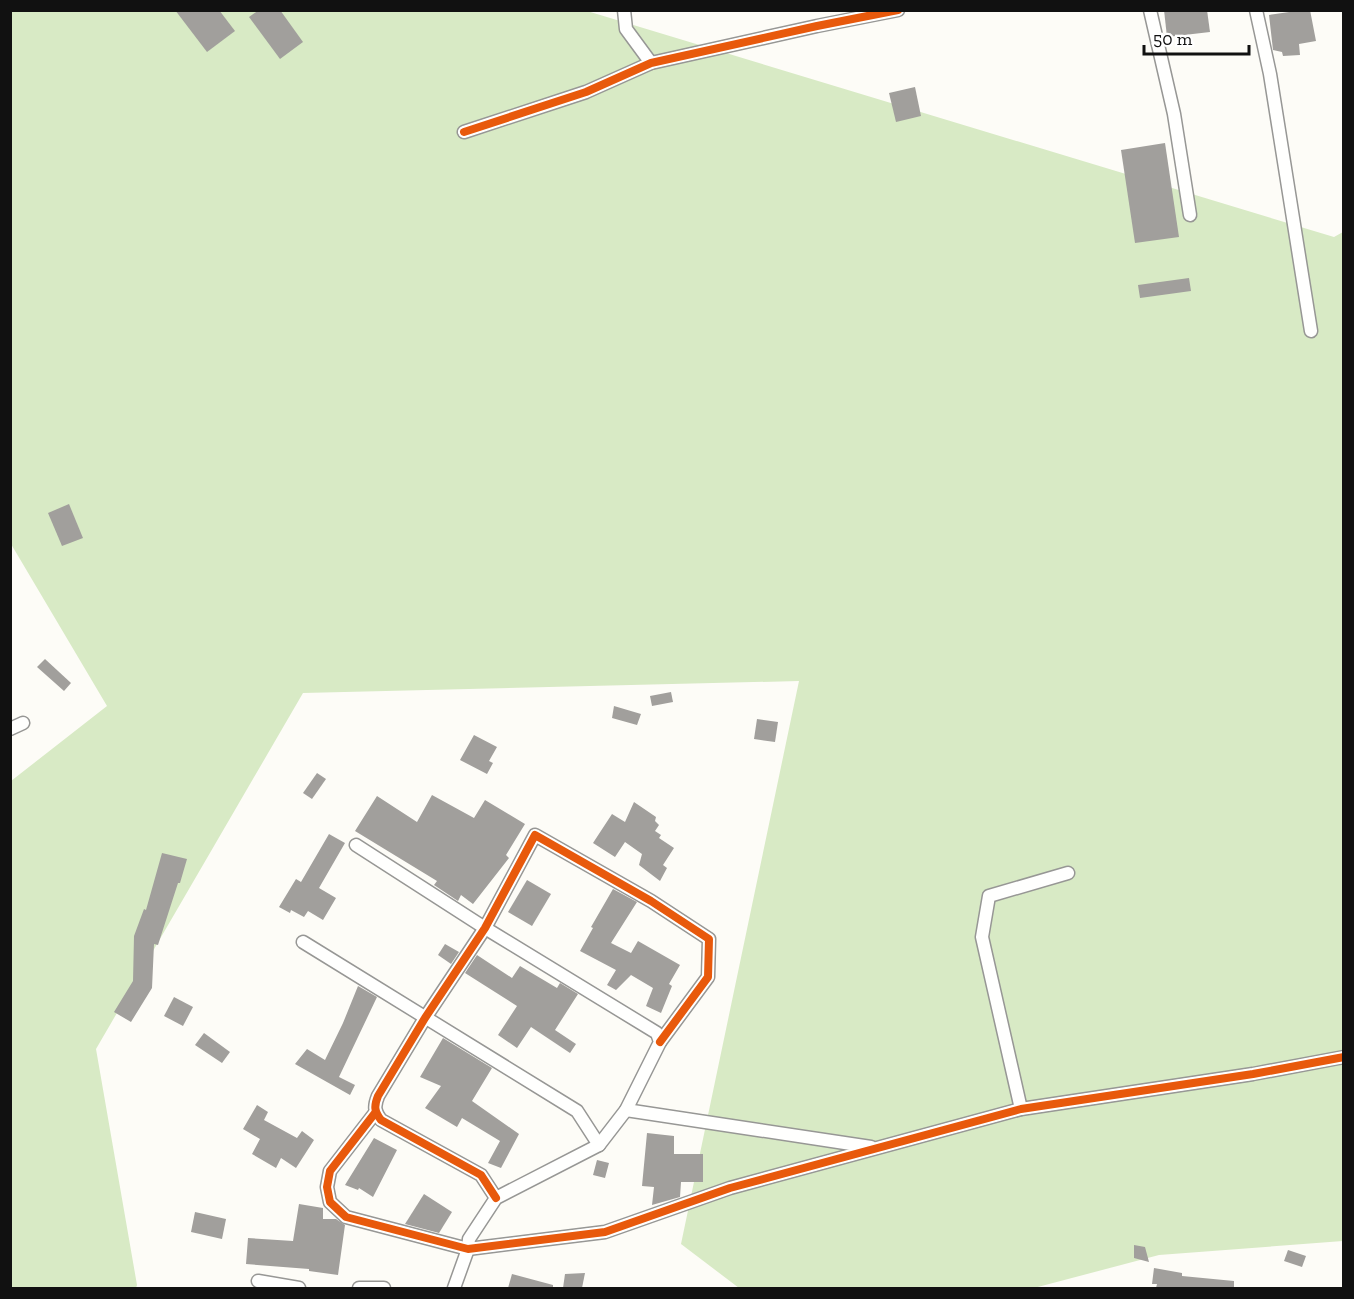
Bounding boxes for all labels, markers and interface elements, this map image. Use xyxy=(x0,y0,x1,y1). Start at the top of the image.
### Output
scale bar xyxy=(1144,18,1249,56)
text: 50 m xyxy=(1153,28,1193,50)

